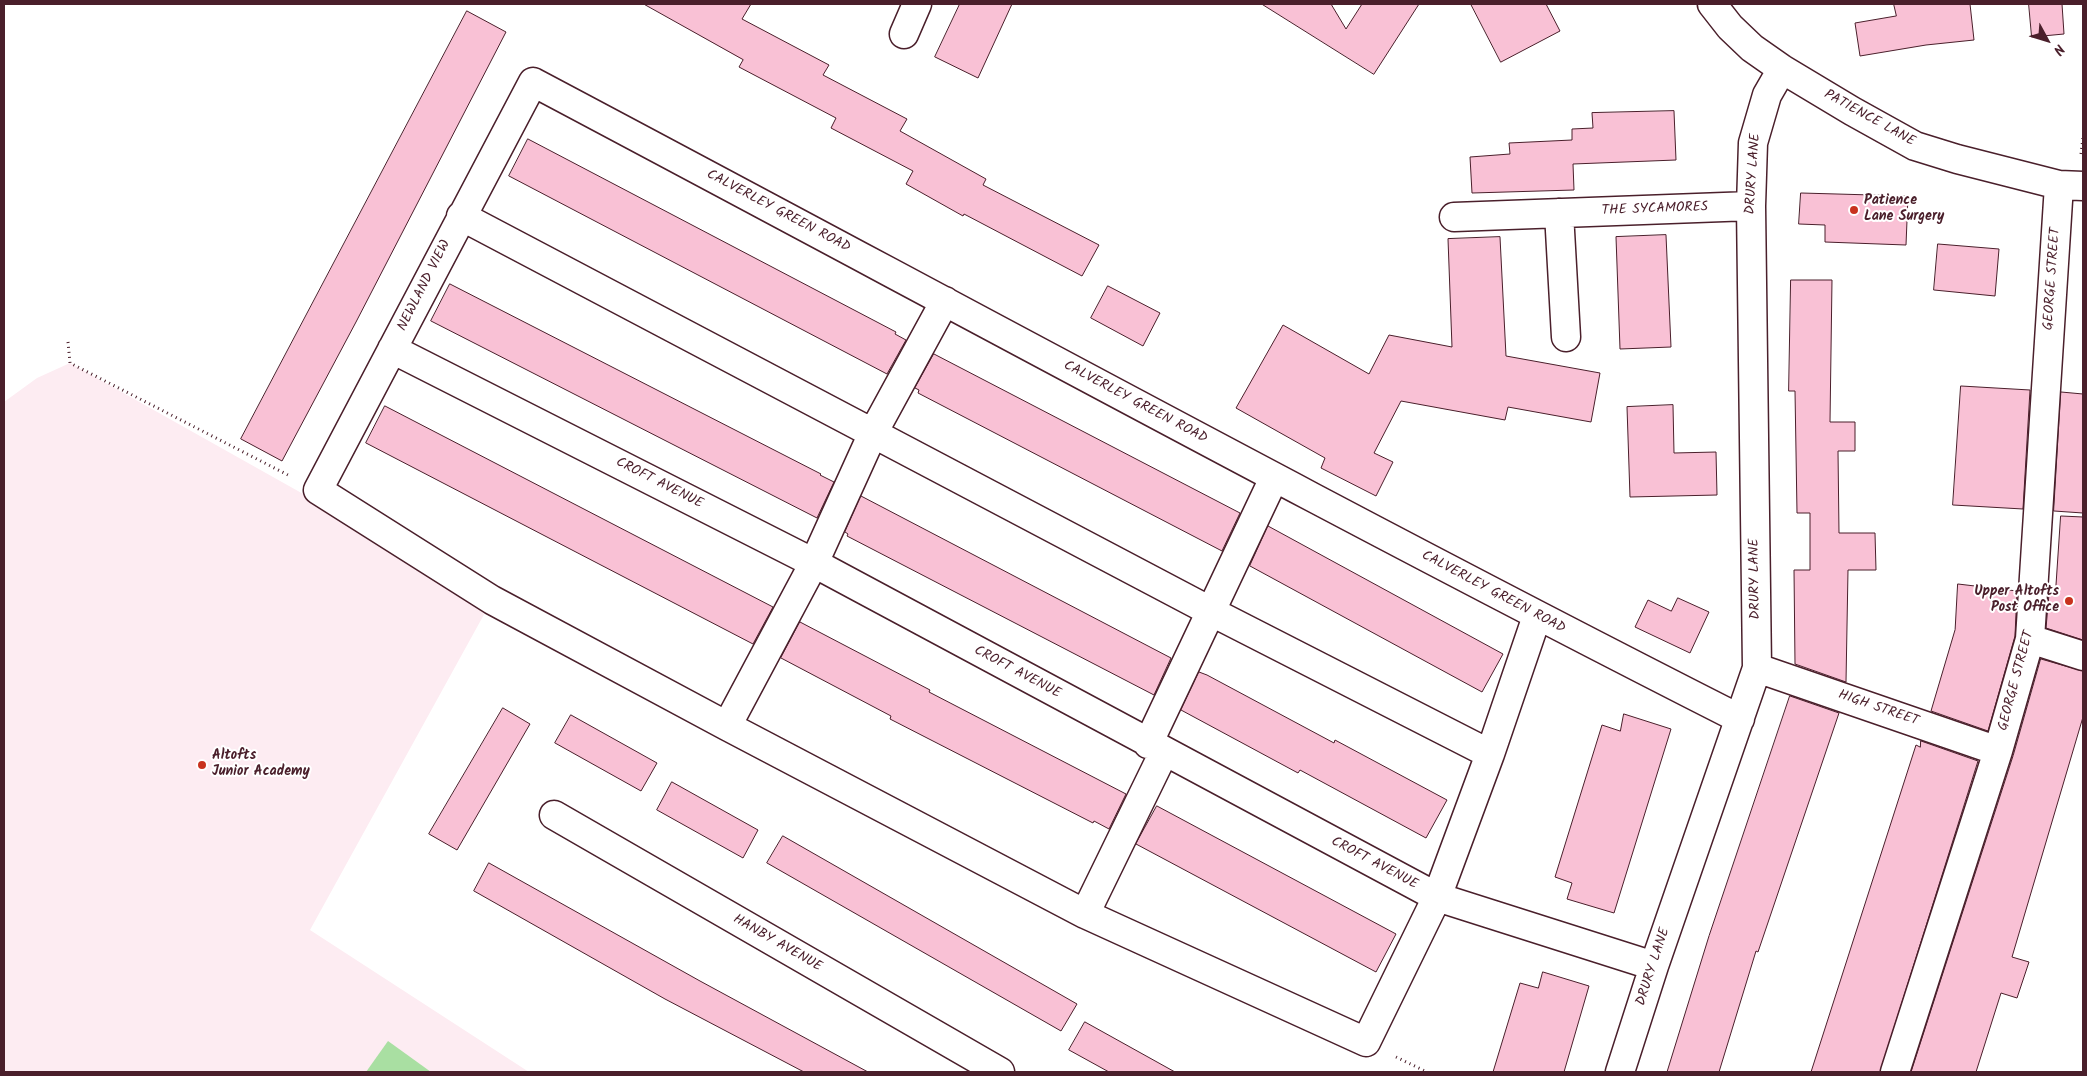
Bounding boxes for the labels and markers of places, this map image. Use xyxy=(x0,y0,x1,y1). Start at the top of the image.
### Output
place label: Patience Lane Surgery xyxy=(1864,194,1944,226)
marker: Patience Lane Surgery xyxy=(1848,204,1860,216)
place label: Upper Altofts Post Office xyxy=(1974,585,2059,618)
marker: Upper Altofts Post Office xyxy=(2063,595,2075,607)
place label: Altofts Junior Academy xyxy=(212,749,310,782)
marker: Altofts Junior Academy xyxy=(196,759,208,771)

